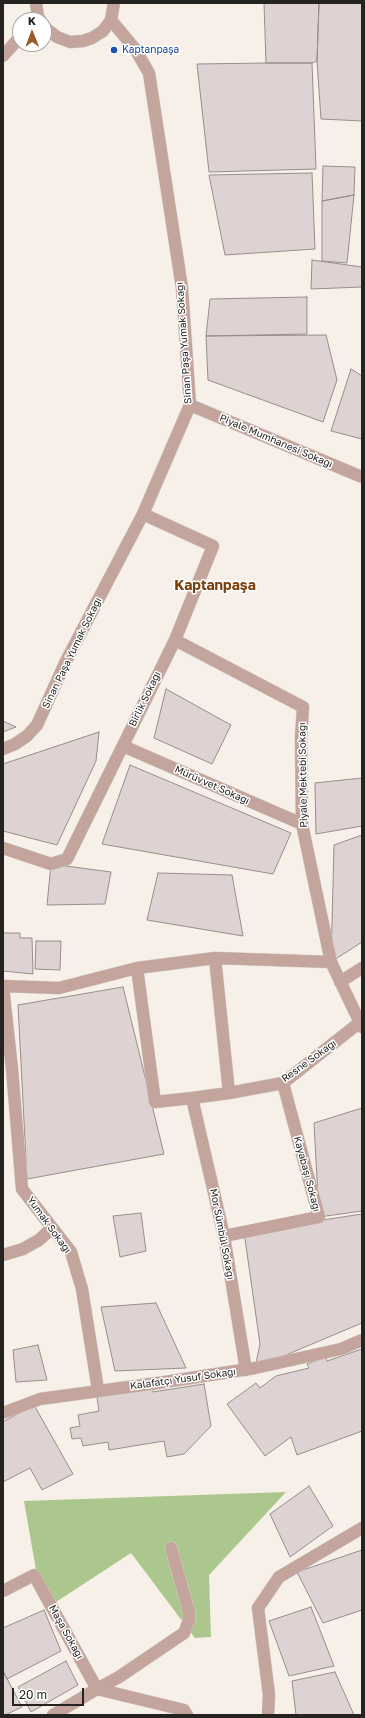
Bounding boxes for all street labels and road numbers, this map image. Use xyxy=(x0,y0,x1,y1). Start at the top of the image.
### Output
street label: Sinan Paşa Yumak Sokağı xyxy=(174,282,194,404)
street label: Piyale Mumhanesi Sokağı xyxy=(218,412,334,470)
street label: Sinan Paşa Yumak Sokağı xyxy=(40,596,104,710)
street label: Birlik Sokağı xyxy=(127,670,163,728)
street label: Piyale Mektebi Sokağı xyxy=(296,722,310,828)
street label: Mürüvvet Sokağı xyxy=(173,763,251,807)
street label: Resne Sokağı xyxy=(279,1037,339,1085)
street label: Kayabaşı Sokağı xyxy=(291,1135,323,1213)
street label: Mor Sümbül Sokağı xyxy=(207,1187,237,1281)
street label: Yumak Sokağı xyxy=(24,1194,74,1256)
street label: Kalafatçı Yusuf Sokağı xyxy=(129,1366,237,1392)
street label: Maşa Sokağı xyxy=(46,1603,86,1661)

